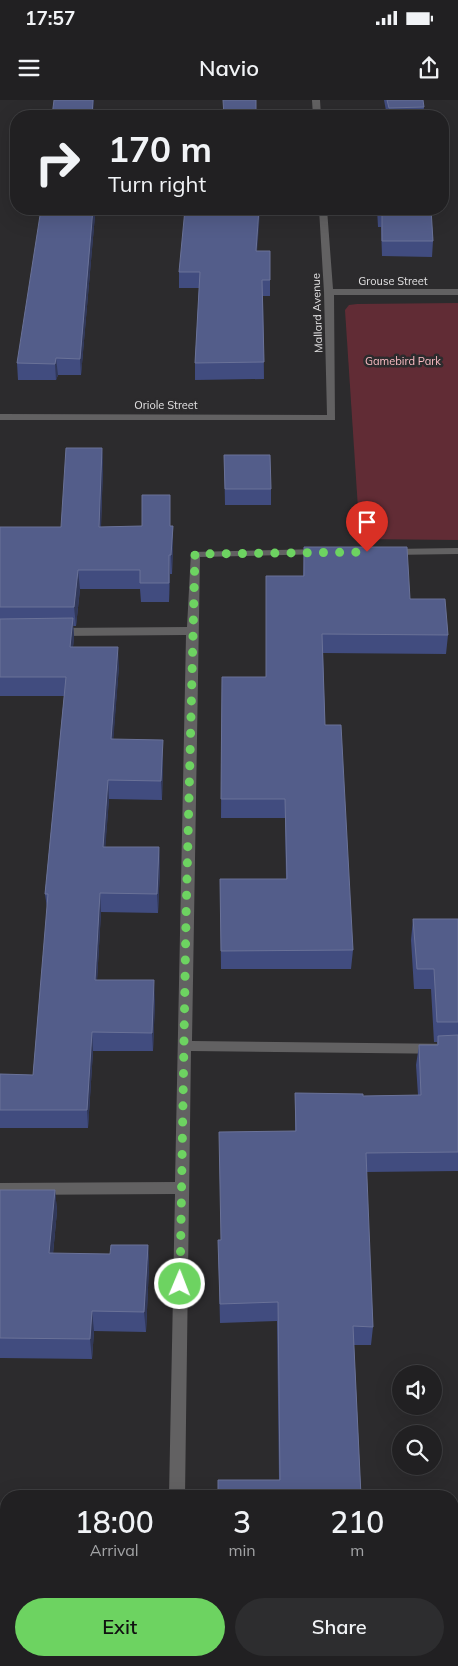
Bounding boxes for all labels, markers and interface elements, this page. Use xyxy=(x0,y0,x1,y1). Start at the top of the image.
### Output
text: 17:57 xyxy=(25,6,75,30)
icon: menu xyxy=(15,54,43,82)
text: Navio xyxy=(199,54,259,82)
icon: share xyxy=(415,54,443,82)
text: 170 m xyxy=(108,127,212,171)
icon: right xyxy=(25,130,90,195)
text: Turn right xyxy=(108,170,206,198)
street label: Mallard Avenue xyxy=(309,273,325,353)
street label: Grouse Street xyxy=(358,274,428,288)
park label: Gamebird Park xyxy=(365,354,441,368)
street label: Oriole Street xyxy=(134,398,198,412)
pin xyxy=(346,501,388,552)
icon: arrive xyxy=(353,508,381,536)
position arrow xyxy=(153,1257,205,1309)
map controls xyxy=(392,1365,442,1475)
button: sound xyxy=(392,1365,442,1415)
button: search xyxy=(392,1425,442,1475)
text: 18:00 xyxy=(75,1503,154,1541)
text: 3 xyxy=(233,1503,251,1541)
text: 210 xyxy=(330,1503,384,1541)
text: Arrival xyxy=(90,1540,139,1560)
text: min xyxy=(228,1540,256,1560)
text: m xyxy=(350,1540,364,1560)
button: Exit xyxy=(15,1598,225,1656)
button: Share xyxy=(235,1598,444,1656)

